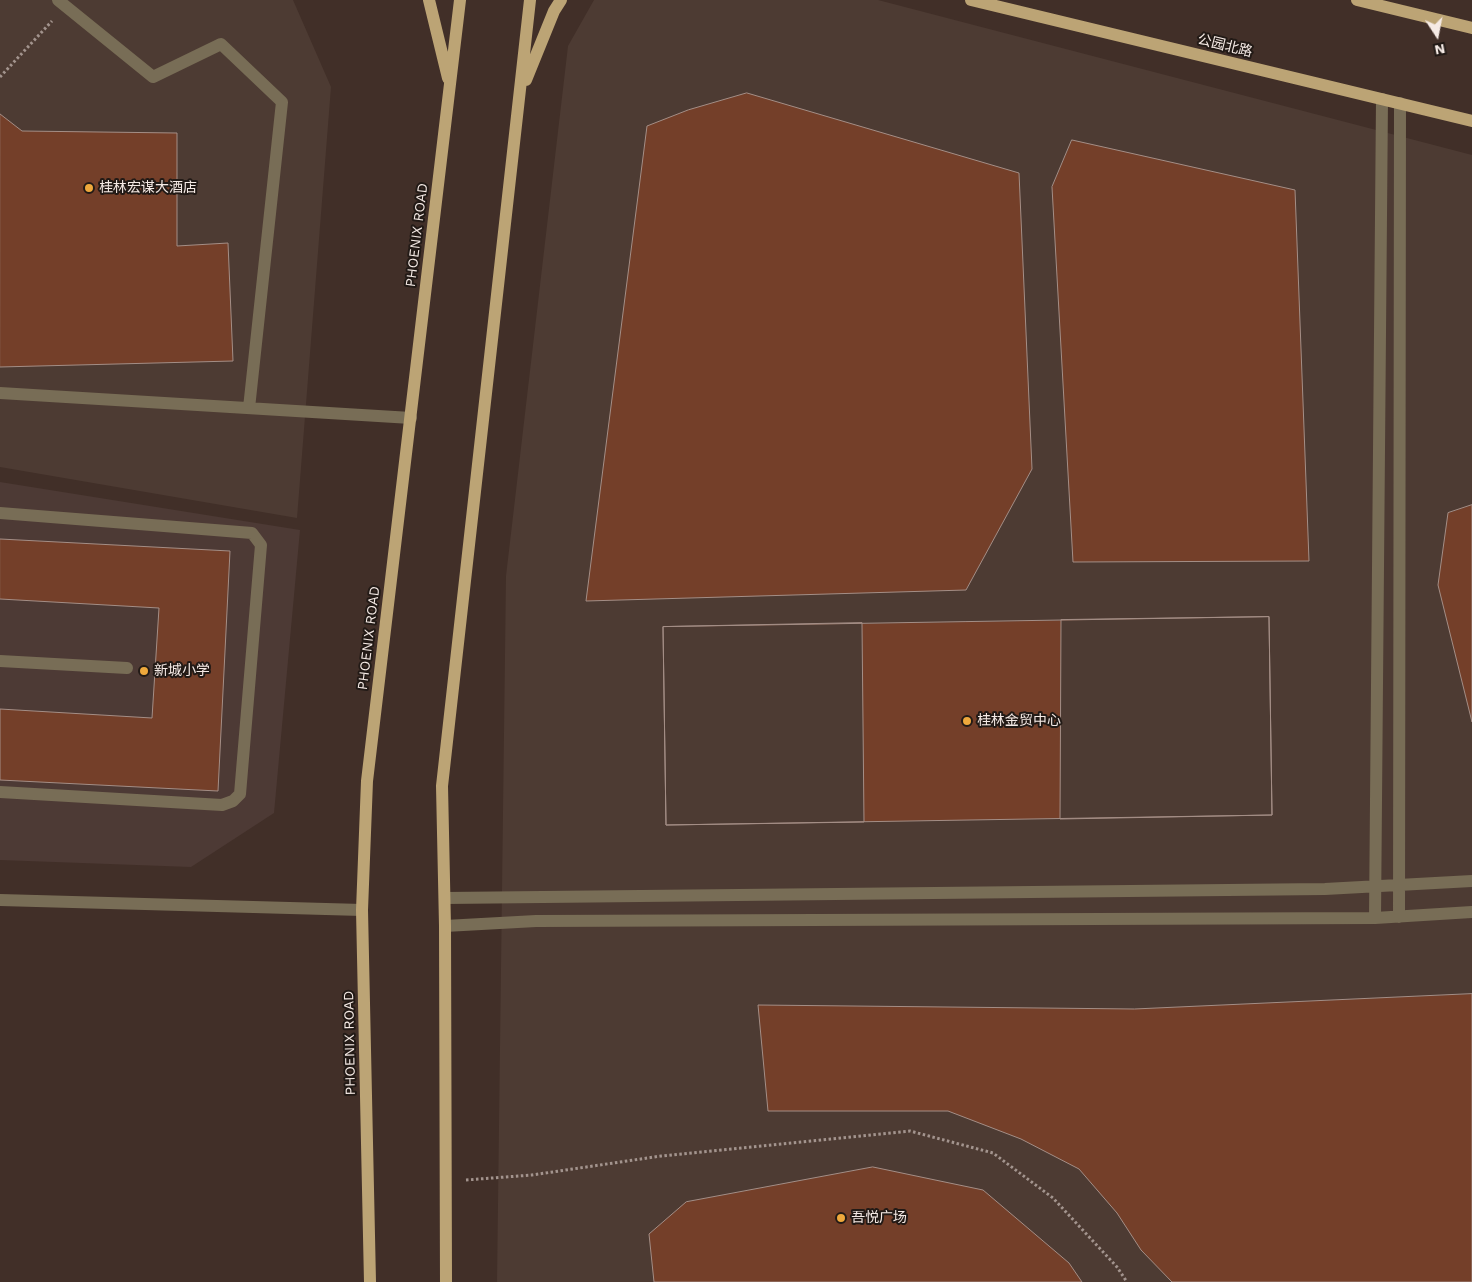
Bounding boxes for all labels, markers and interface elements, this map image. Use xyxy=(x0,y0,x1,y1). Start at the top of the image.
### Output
north arrow xyxy=(1412,10,1462,60)
street label: 公园北路 xyxy=(1196,31,1254,61)
text: N xyxy=(1433,41,1446,59)
place label: 桂林宏谋大酒店 xyxy=(99,180,197,196)
marker: 桂林宏谋大酒店 xyxy=(83,182,95,194)
street label: PHOENIX ROAD xyxy=(402,182,432,288)
street label: PHOENIX ROAD xyxy=(354,585,384,691)
place label: 新城小学 xyxy=(154,663,210,679)
marker: 新城小学 xyxy=(138,665,150,677)
place label: 桂林金贸中心 xyxy=(977,713,1061,729)
marker: 桂林金贸中心 xyxy=(961,715,973,727)
street label: PHOENIX ROAD xyxy=(341,991,359,1095)
place label: 吾悦广场 xyxy=(851,1210,907,1226)
marker: 吾悦广场 xyxy=(835,1212,847,1224)

